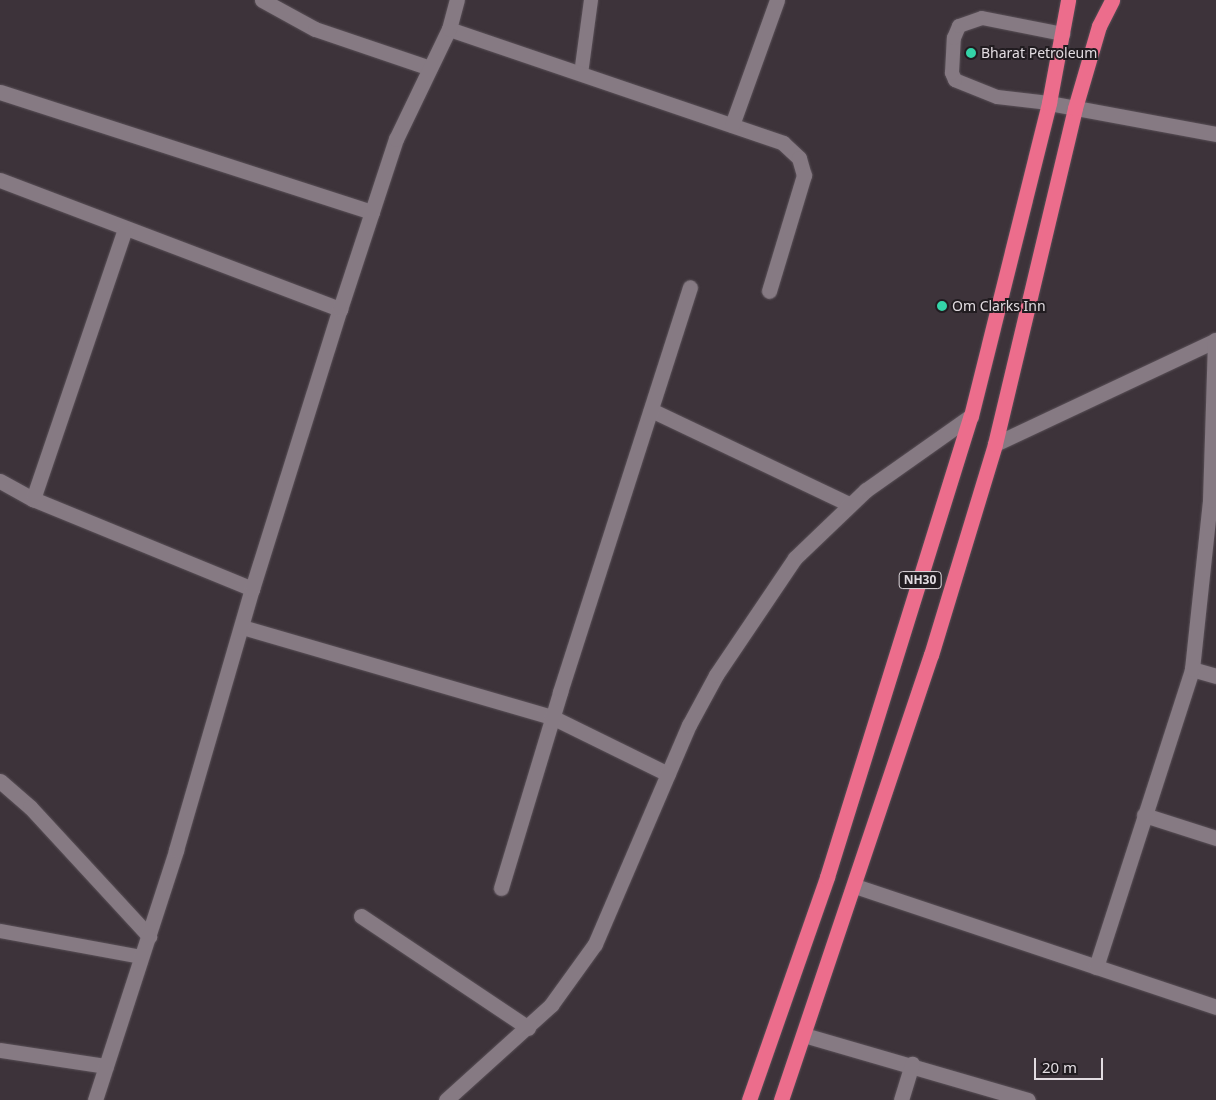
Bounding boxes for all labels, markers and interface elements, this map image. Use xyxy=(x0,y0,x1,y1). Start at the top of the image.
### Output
place label: Bharat Petroleum xyxy=(981,45,1097,61)
marker: Bharat Petroleum xyxy=(965,47,977,59)
place label: Om Clarks Inn xyxy=(952,298,1046,314)
marker: Om Clarks Inn xyxy=(936,300,948,312)
road number: NH30 xyxy=(898,570,942,590)
scale bar xyxy=(1036,1048,1105,1080)
text: 20 m xyxy=(1042,1057,1077,1077)

